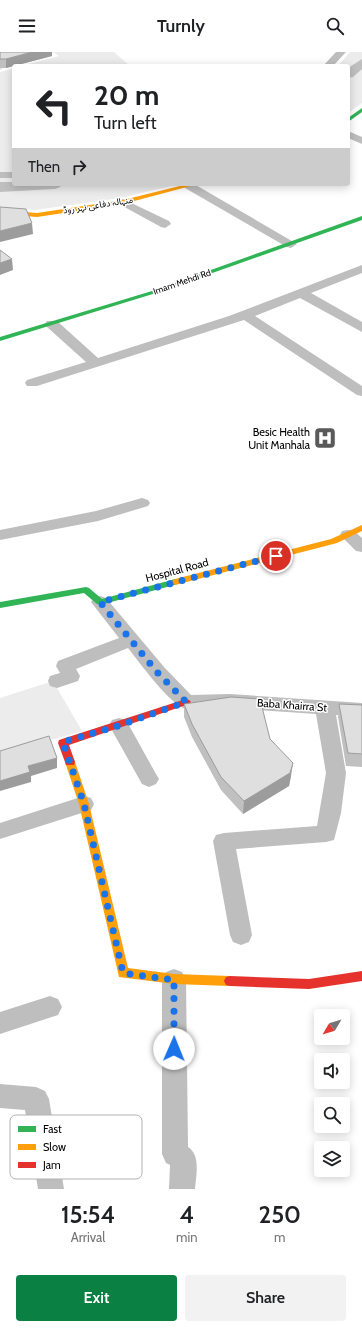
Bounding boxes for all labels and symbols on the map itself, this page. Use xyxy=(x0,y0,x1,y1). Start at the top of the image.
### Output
street label: منہالہ دفاعی نہر روڈ xyxy=(62,193,134,216)
street label: Imam Mehdi Rd xyxy=(152,267,212,297)
place label: Besic Health Unit Manhala xyxy=(248,425,311,452)
hospital icon: Besic Health Unit Manhala xyxy=(312,425,338,451)
pin xyxy=(259,539,293,573)
street label: Hospital Road xyxy=(144,555,210,585)
street label: Baba Khairra St xyxy=(257,696,328,714)
north arrow xyxy=(314,1009,350,1045)
position arrow xyxy=(153,1028,195,1070)
legend xyxy=(10,1115,142,1179)
text: Fast xyxy=(43,1122,62,1136)
text: Slow xyxy=(43,1140,66,1154)
text: Jam xyxy=(42,1158,61,1172)

